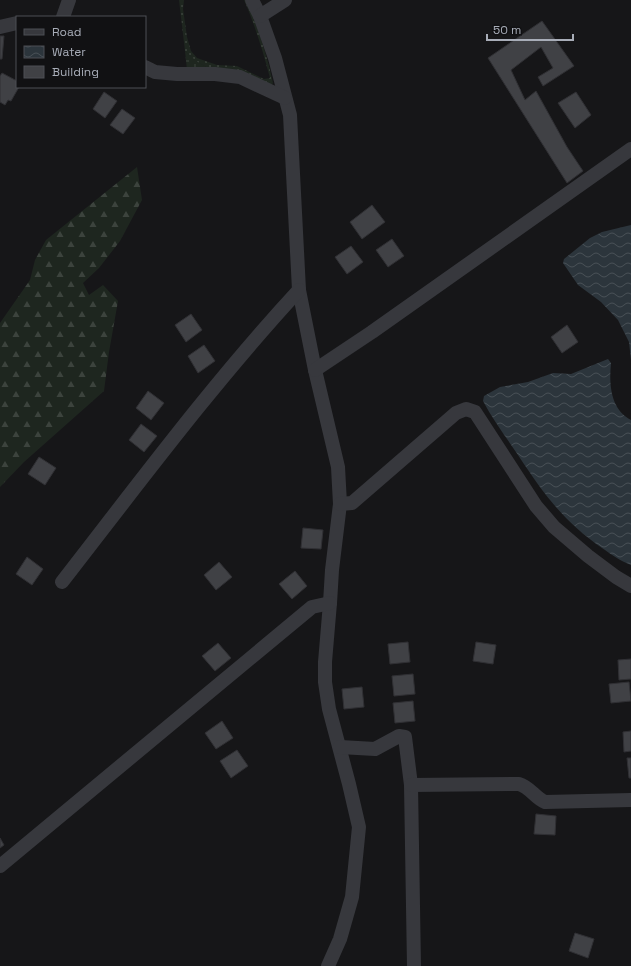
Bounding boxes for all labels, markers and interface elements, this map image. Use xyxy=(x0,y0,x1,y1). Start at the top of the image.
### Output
legend xyxy=(16,16,146,88)
scale bar xyxy=(487,16,573,42)
text: 50 m xyxy=(493,22,521,38)
text: Road xyxy=(52,24,81,40)
text: Water xyxy=(52,44,86,60)
text: Building xyxy=(52,64,99,80)

